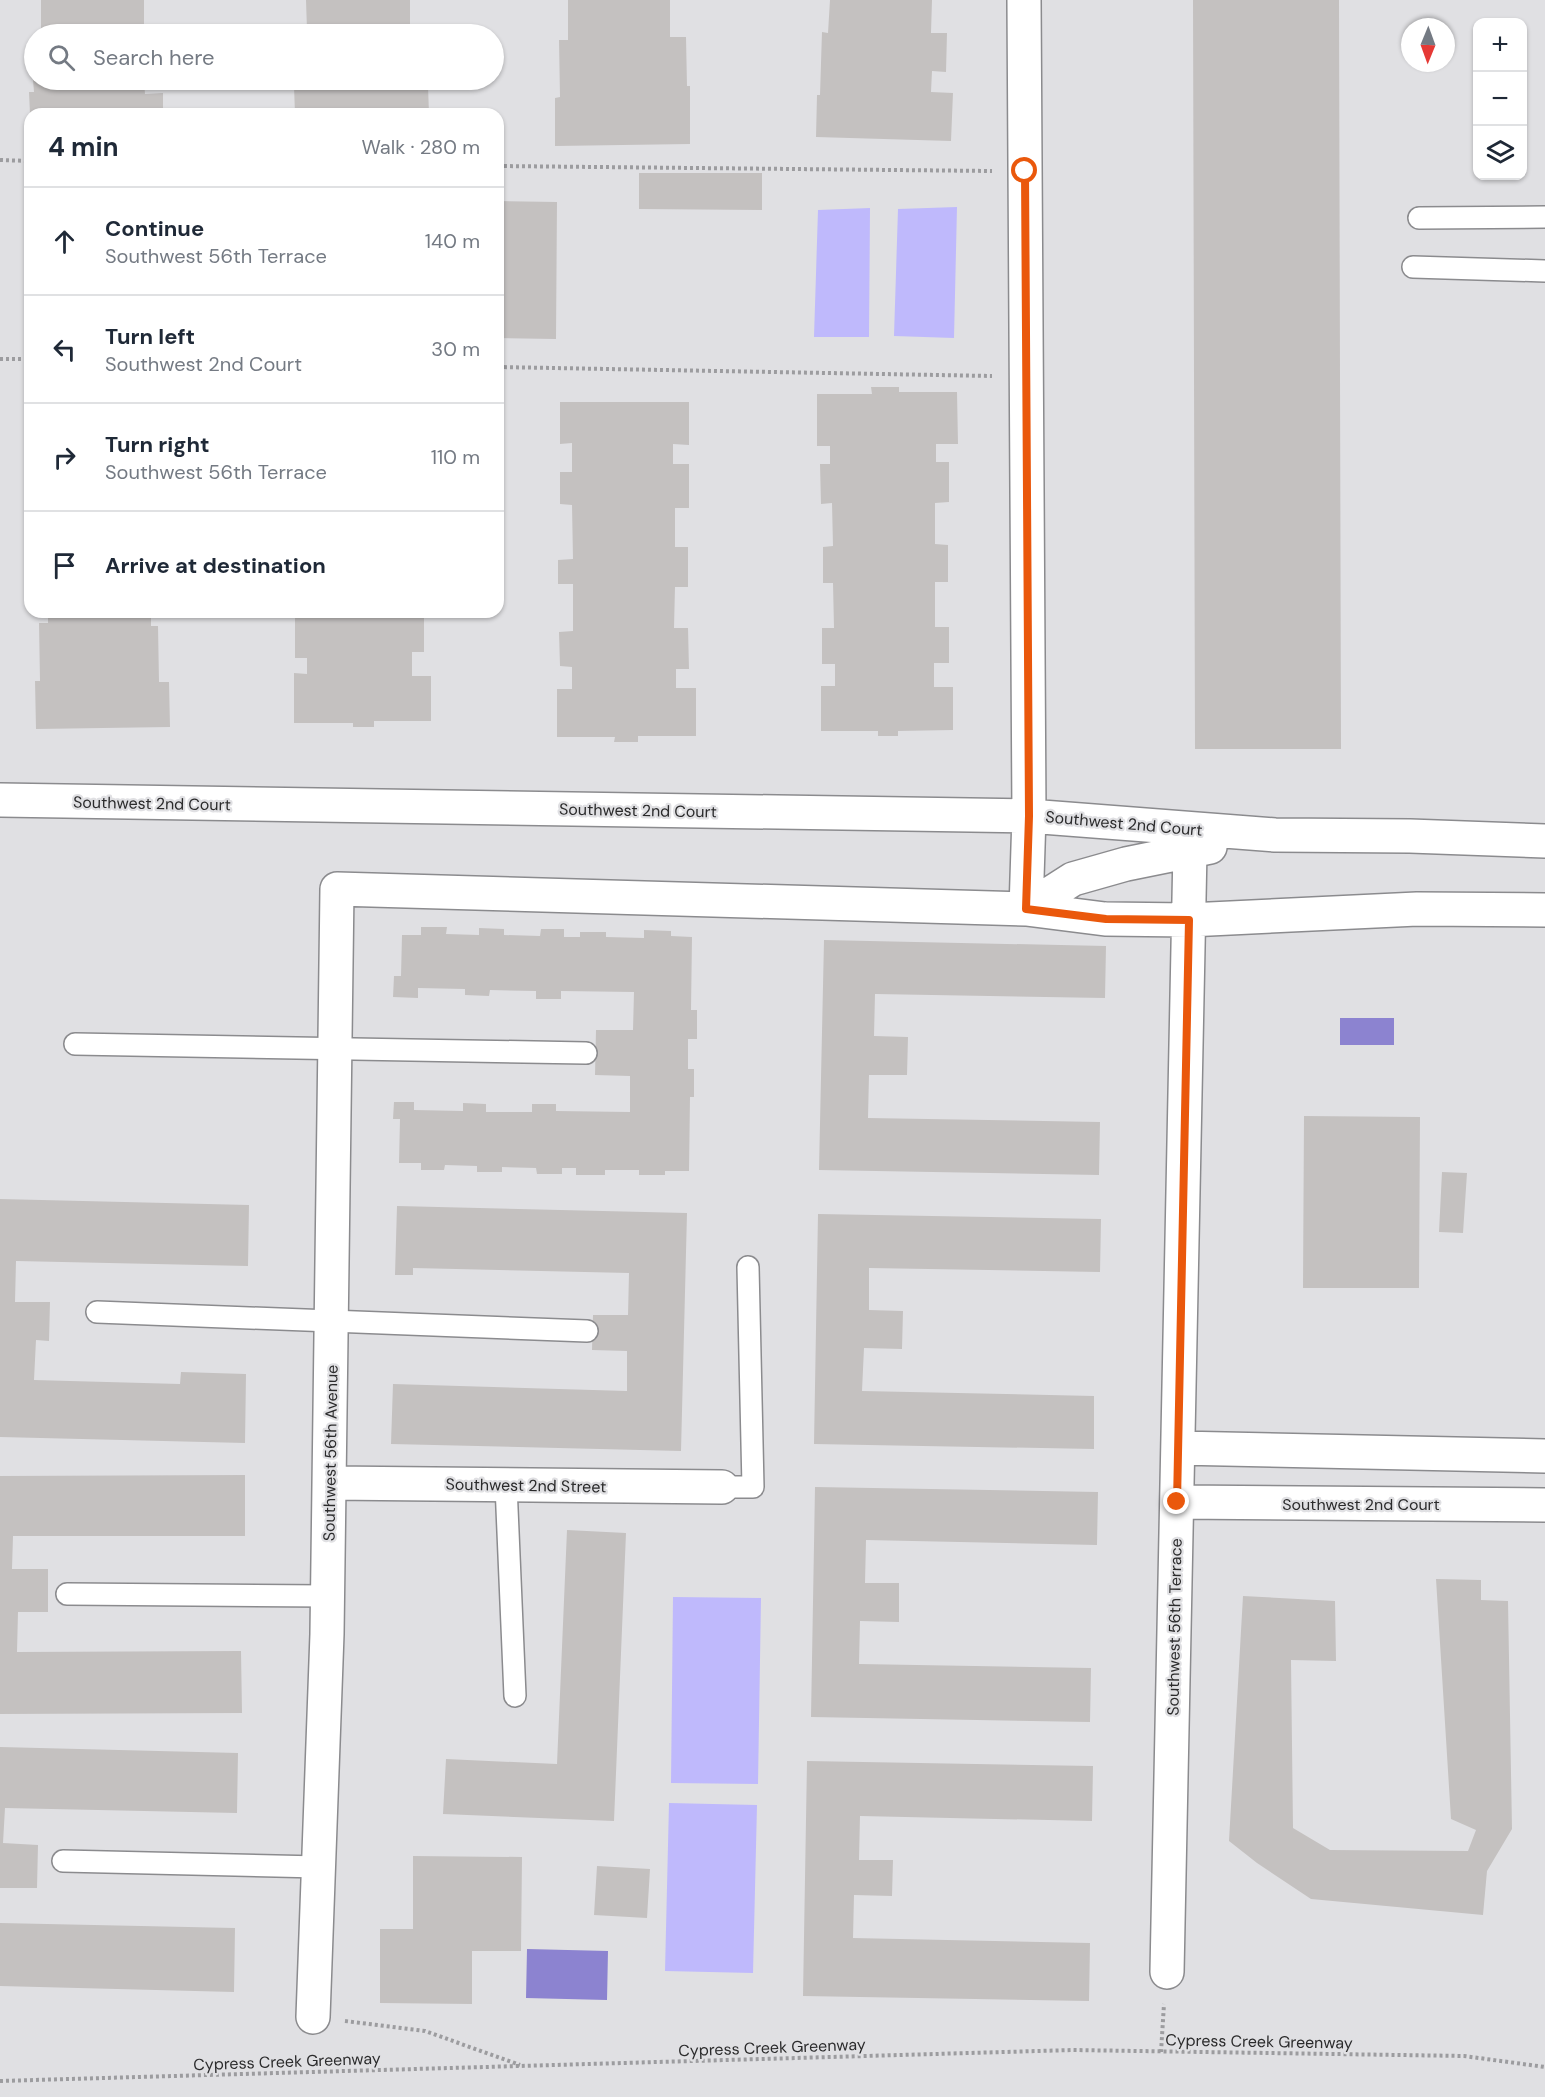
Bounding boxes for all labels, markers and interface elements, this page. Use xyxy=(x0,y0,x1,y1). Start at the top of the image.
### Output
north arrow xyxy=(1401,18,1455,72)
map controls xyxy=(1473,18,1527,180)
button: + xyxy=(1473,18,1527,72)
search box xyxy=(24,24,504,90)
icon: search xyxy=(45,41,78,74)
text: Search here xyxy=(93,43,214,72)
button: − xyxy=(1473,72,1527,126)
button: layers xyxy=(1473,126,1527,180)
text: 4 min xyxy=(48,130,119,164)
text: Walk · 280 m xyxy=(361,134,480,160)
route start xyxy=(1011,157,1037,183)
text: Continue xyxy=(105,214,204,243)
icon: ahead xyxy=(48,225,81,258)
text: 140 m xyxy=(425,228,480,254)
text: Southwest 56th Terrace xyxy=(105,243,327,269)
text: Turn left xyxy=(105,322,195,351)
icon: left xyxy=(48,333,81,366)
text: 30 m xyxy=(431,336,480,362)
text: Southwest 2nd Court xyxy=(105,351,302,377)
text: Turn right xyxy=(105,430,210,459)
icon: right xyxy=(48,441,81,474)
text: 110 m xyxy=(431,444,480,470)
text: Southwest 56th Terrace xyxy=(105,459,327,485)
icon: arrive xyxy=(48,549,81,582)
text: Arrive at destination xyxy=(105,551,326,580)
street label: Southwest 2nd Court xyxy=(73,792,231,815)
street label: Southwest 2nd Court xyxy=(559,799,717,822)
street label: Southwest 2nd Court xyxy=(1045,806,1203,841)
street label: Southwest 56th Avenue xyxy=(318,1365,343,1541)
street label: Southwest 2nd Street xyxy=(445,1474,606,1497)
route end xyxy=(1163,1488,1189,1514)
street label: Southwest 2nd Court xyxy=(1282,1494,1440,1515)
street label: Southwest 56th Terrace xyxy=(1162,1538,1187,1716)
street label: Cypress Creek Greenway xyxy=(1165,2029,1353,2054)
street label: Cypress Creek Greenway xyxy=(678,2034,866,2061)
street label: Cypress Creek Greenway xyxy=(193,2048,381,2075)

